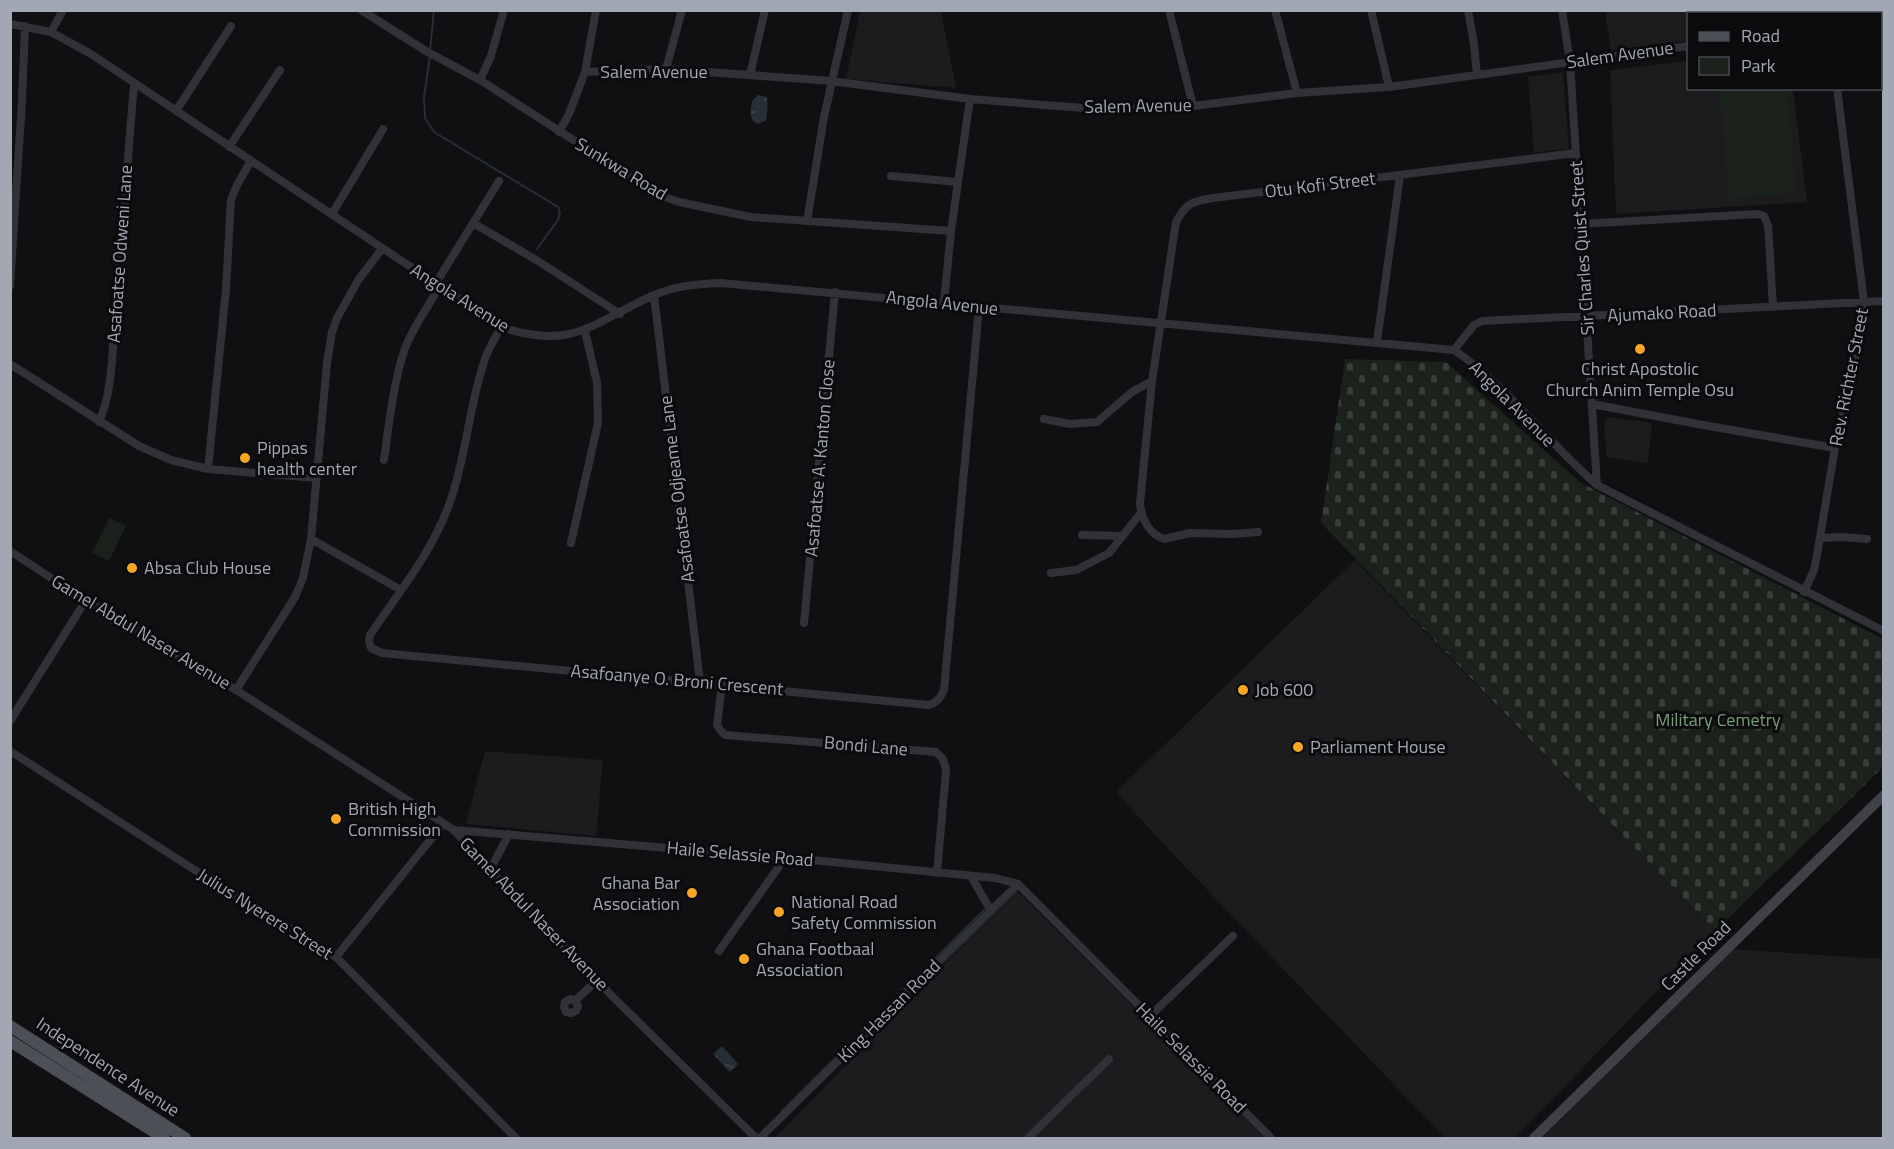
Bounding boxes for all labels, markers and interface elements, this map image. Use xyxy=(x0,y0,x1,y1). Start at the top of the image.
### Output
legend xyxy=(1687,12,1882,90)
text: Road xyxy=(1741,22,1780,49)
street label: Salem Avenue xyxy=(1565,34,1675,75)
text: Park xyxy=(1741,52,1776,79)
street label: Salem Avenue xyxy=(600,58,708,85)
street label: Salem Avenue xyxy=(1084,91,1192,120)
street label: Sunkwa Road xyxy=(570,130,672,207)
street label: Sir Charles Quist Street xyxy=(1562,159,1601,336)
street label: Asafoatse Odweni Lane xyxy=(100,164,139,344)
street label: Otu Kofi Street xyxy=(1263,164,1378,205)
street label: Angola Avenue xyxy=(405,256,515,339)
street label: Angola Avenue xyxy=(885,283,999,322)
street label: Ajumako Road xyxy=(1607,296,1717,329)
street label: Rev. Richter Street xyxy=(1822,305,1875,448)
marker: Christ Apostolic Church Anim Temple Osu xyxy=(1633,342,1647,356)
street label: Angola Avenue xyxy=(1463,354,1562,453)
place label: Christ Apostolic Church Anim Temple Osu xyxy=(1546,355,1734,403)
street label: Asafoatse A. Kanton Close xyxy=(797,358,842,558)
street label: Asafoatse Odjeame Lane xyxy=(652,394,701,584)
place label: Pippas health center xyxy=(257,434,357,482)
marker: Pippas health center xyxy=(238,451,252,465)
place label: Absa Club House xyxy=(144,554,271,581)
marker: Absa Club House xyxy=(125,561,139,575)
street label: Gamel Abdul Naser Avenue xyxy=(46,567,236,696)
street label: Asafoanye O. Broni Crescent xyxy=(570,657,785,702)
place label: Job 600 xyxy=(1255,676,1313,703)
marker: Job 600 xyxy=(1236,683,1250,697)
park label: Military Cemetry xyxy=(1655,706,1781,733)
street label: Bondi Lane xyxy=(823,728,909,763)
place label: Parliament House xyxy=(1310,733,1446,760)
marker: Parliament House xyxy=(1291,740,1305,754)
place label: British High Commission xyxy=(348,795,441,843)
marker: British High Commission xyxy=(329,812,343,826)
street label: Gamel Abdul Naser Avenue xyxy=(453,831,615,997)
street label: Haile Selassie Road xyxy=(666,834,814,873)
street label: Julius Nyerere Street xyxy=(192,861,339,966)
place label: Ghana Bar Association xyxy=(593,869,680,917)
marker: Ghana Bar Association xyxy=(685,886,699,900)
place label: National Road Safety Commission xyxy=(791,888,937,936)
marker: National Road Safety Commission xyxy=(772,905,786,919)
street label: Castle Road xyxy=(1654,914,1737,997)
place label: Ghana Footbaal Association xyxy=(756,935,874,983)
marker: Ghana Footbaal Association xyxy=(737,952,751,966)
street label: King Hassan Road xyxy=(831,953,946,1068)
street label: Haile Selassie Road xyxy=(1130,996,1253,1119)
street label: Independence Avenue xyxy=(31,1010,185,1123)

